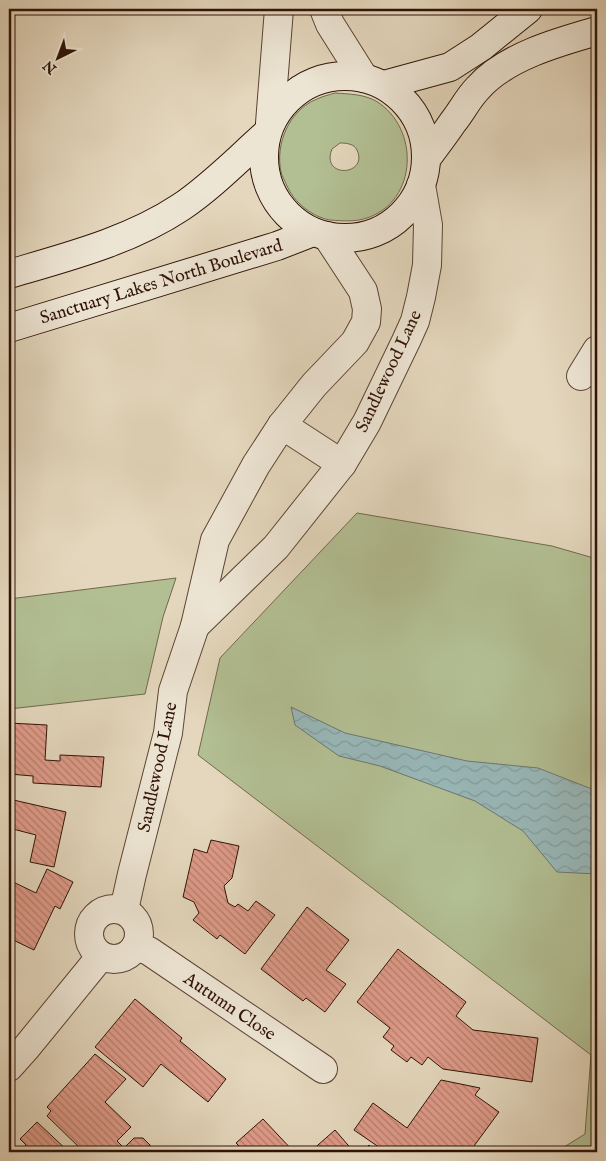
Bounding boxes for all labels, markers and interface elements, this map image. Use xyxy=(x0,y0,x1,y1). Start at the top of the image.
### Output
north arrow xyxy=(32,32,82,82)
text: N xyxy=(39,56,61,78)
street label: Sanctuary Lakes North Boulevard xyxy=(37,234,286,330)
street label: Sandlewood Lane xyxy=(351,307,428,436)
street label: Sandlewood Lane xyxy=(133,700,183,834)
street label: Autumn Close xyxy=(178,967,280,1047)

